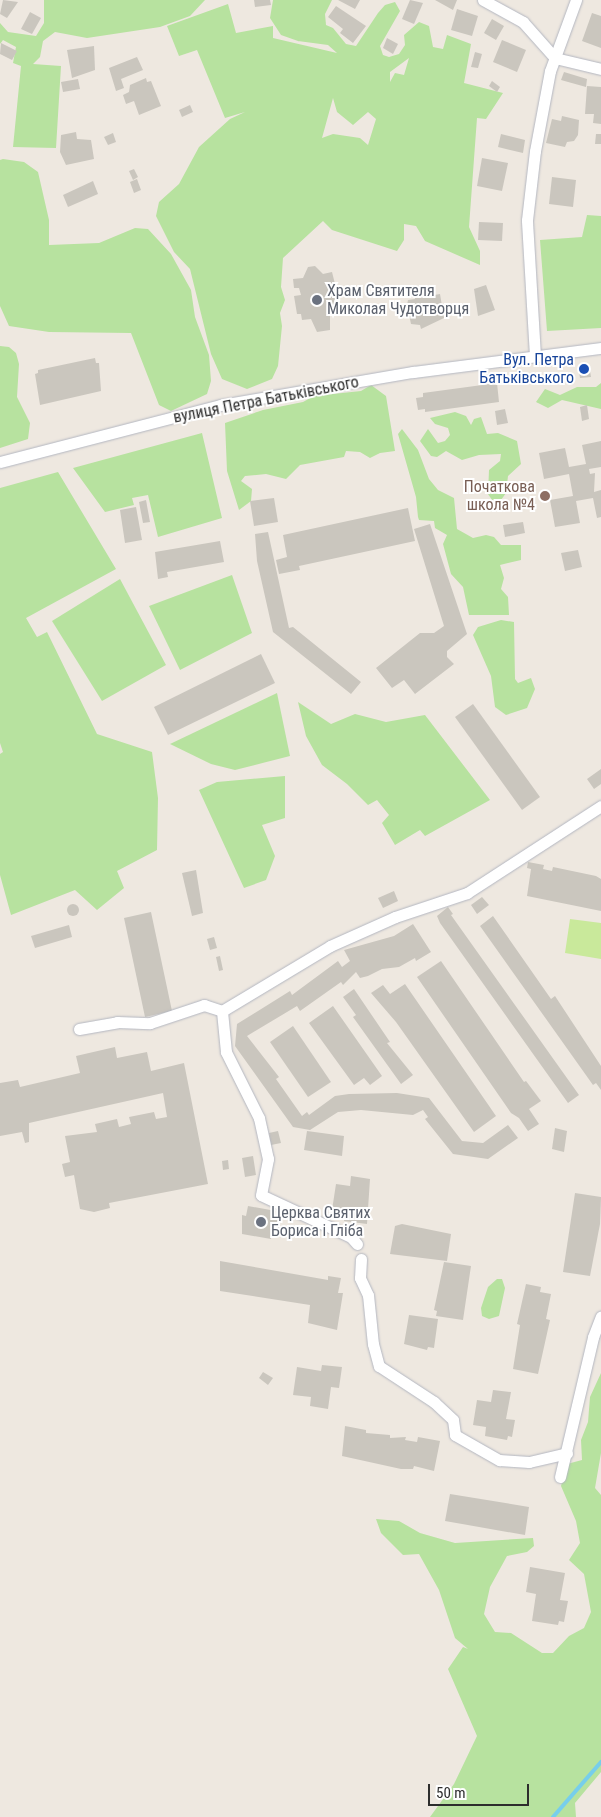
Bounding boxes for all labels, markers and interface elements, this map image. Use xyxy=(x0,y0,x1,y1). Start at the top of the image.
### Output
place label: Храм Святителя Миколая Чудотворця xyxy=(327,281,469,319)
marker: Храм Святителя Миколая Чудотворця xyxy=(311,294,323,306)
place label: Вул. Петра Батьківського xyxy=(479,350,574,388)
marker: Вул. Петра Батьківського xyxy=(578,363,590,375)
street label: вулиця Петра Батьківського xyxy=(172,373,360,427)
place label: Початкова школа №4 xyxy=(464,477,535,515)
marker: Початкова школа №4 xyxy=(539,490,551,502)
place label: Церква Святих Бориса і Гліба xyxy=(271,1203,371,1241)
marker: Церква Святих Бориса і Гліба xyxy=(255,1216,267,1228)
scale bar xyxy=(431,1774,532,1806)
text: 50 m xyxy=(436,1784,466,1802)

